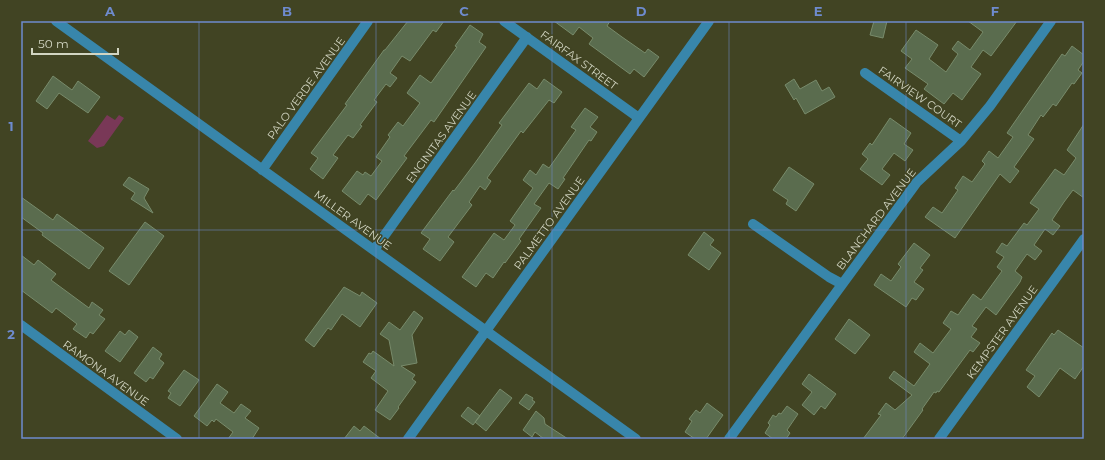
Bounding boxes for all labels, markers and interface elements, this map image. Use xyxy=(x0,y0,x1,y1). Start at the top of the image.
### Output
text: A xyxy=(104,3,116,19)
text: B xyxy=(282,3,292,19)
text: C xyxy=(459,3,469,19)
text: D xyxy=(636,3,647,19)
text: E xyxy=(814,3,823,19)
text: F xyxy=(991,3,999,19)
street label: FAIRFAX STREET xyxy=(538,27,621,93)
scale bar xyxy=(32,30,118,56)
street label: PALO VERDE AVENUE xyxy=(264,34,348,142)
text: 50 m xyxy=(38,36,69,51)
street label: FAIRVIEW COURT xyxy=(876,63,965,131)
street label: ENCINITAS AVENUE xyxy=(403,88,479,186)
text: 1 xyxy=(8,118,14,134)
street label: BLANCHARD AVENUE xyxy=(833,165,919,273)
street label: PALMETTO AVENUE xyxy=(510,174,588,272)
street label: MILLER AVENUE xyxy=(312,187,394,253)
street label: KEMPSTER AVENUE xyxy=(963,283,1041,381)
text: 2 xyxy=(7,326,15,342)
street label: RAMONA AVENUE xyxy=(60,337,152,409)

